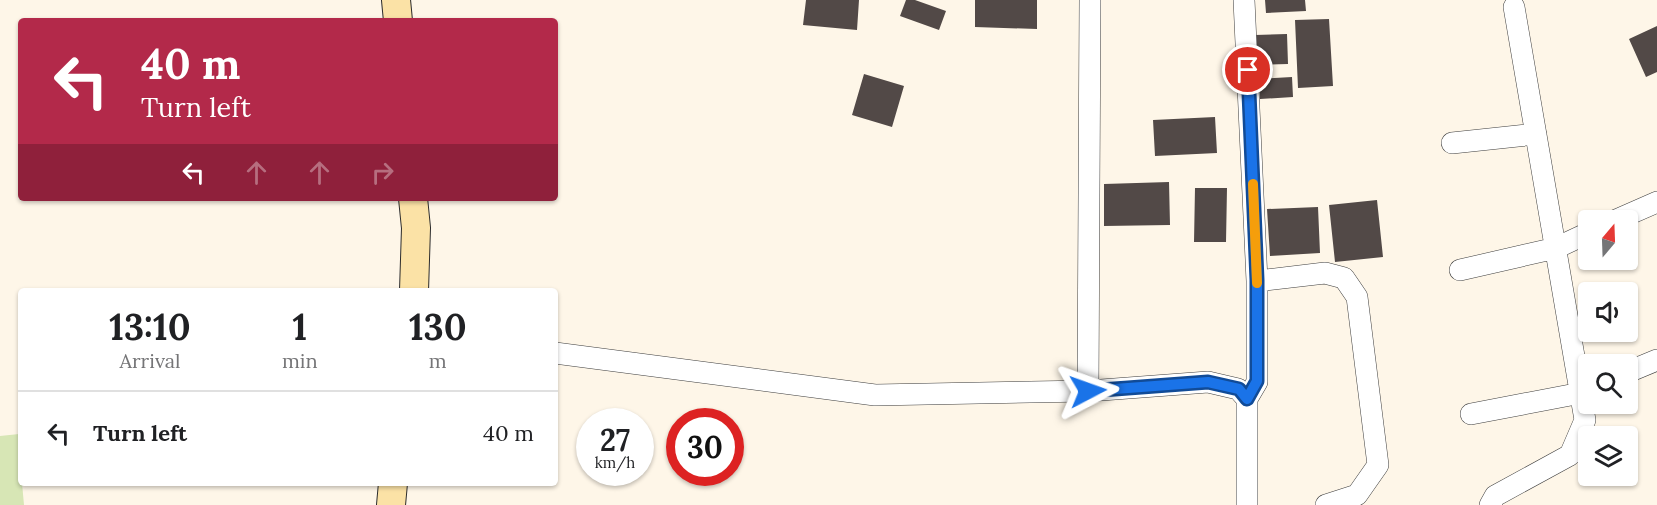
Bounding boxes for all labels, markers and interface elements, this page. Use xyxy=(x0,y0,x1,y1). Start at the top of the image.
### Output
text: 40 m xyxy=(141,37,240,91)
icon: left xyxy=(42,42,120,120)
pin xyxy=(1222,44,1273,95)
icon: arrive xyxy=(1231,53,1264,86)
text: Turn left xyxy=(141,90,251,124)
icon: left xyxy=(177,156,210,189)
icon: ahead xyxy=(240,156,273,189)
icon: ahead xyxy=(303,156,336,189)
icon: right xyxy=(366,156,399,189)
north arrow xyxy=(1578,210,1638,270)
map controls xyxy=(1578,210,1638,486)
button: sound xyxy=(1578,282,1638,342)
text: 13:10 xyxy=(109,304,191,350)
text: 1 xyxy=(292,304,307,350)
text: 130 xyxy=(409,304,467,350)
text: Arrival xyxy=(119,348,181,373)
text: min xyxy=(282,348,318,373)
text: m xyxy=(429,348,447,373)
button: search xyxy=(1578,354,1638,414)
position arrow xyxy=(1056,359,1120,423)
speed limit sign: 30 xyxy=(666,408,744,486)
icon: left xyxy=(42,417,75,450)
text: Turn left xyxy=(93,419,187,447)
text: 40 m xyxy=(483,419,534,447)
text: 27 xyxy=(600,421,630,459)
button: layers xyxy=(1578,426,1638,486)
text: km/h xyxy=(595,453,635,472)

